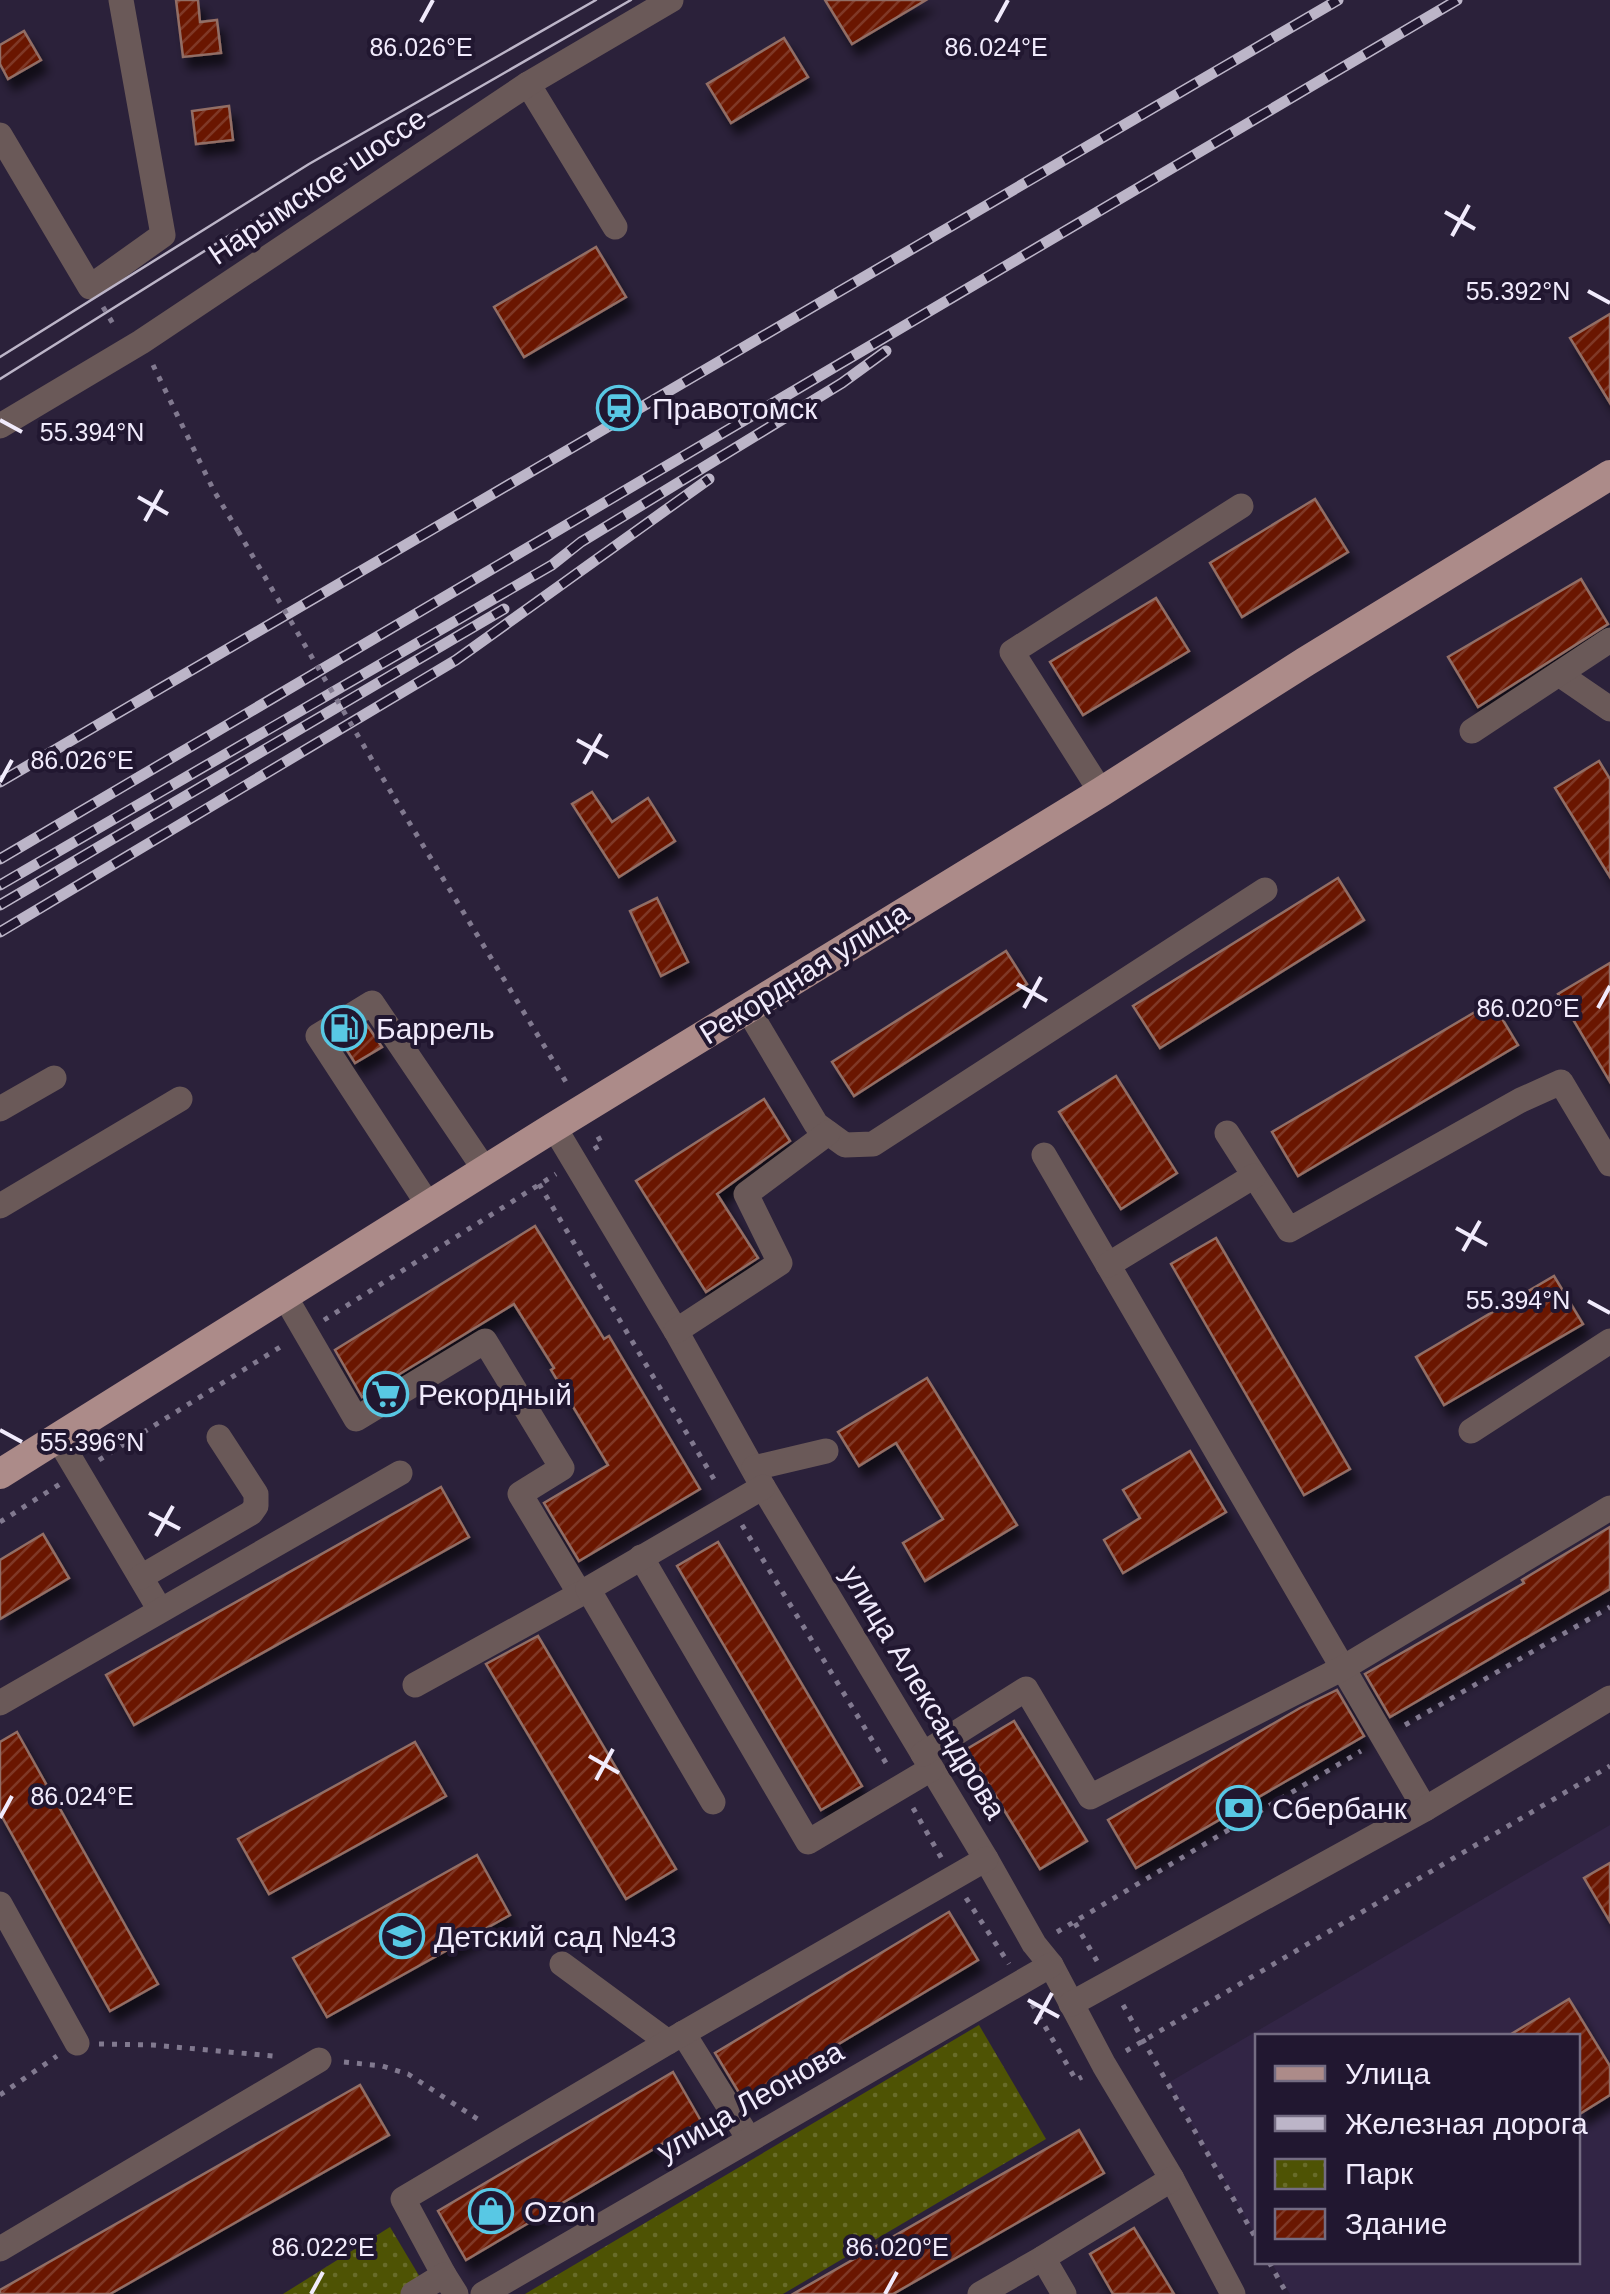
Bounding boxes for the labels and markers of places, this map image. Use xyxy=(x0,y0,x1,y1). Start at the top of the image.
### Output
station icon: Правотомск xyxy=(596,385,642,431)
place label: Правотомск xyxy=(652,392,818,425)
fuel station icon: Баррель xyxy=(321,1005,367,1051)
place label: Баррель xyxy=(376,1012,495,1045)
supermarket icon: Рекордный xyxy=(363,1371,409,1417)
place label: Рекордный xyxy=(418,1378,572,1411)
bank icon: Сбербанк xyxy=(1216,1785,1262,1831)
place label: Сбербанк xyxy=(1272,1792,1408,1825)
school or university icon: Детский сад №43 xyxy=(379,1913,425,1959)
place label: Детский сад №43 xyxy=(434,1920,676,1953)
shop icon: Ozon xyxy=(468,2188,514,2234)
place label: Ozon xyxy=(524,2195,596,2228)

